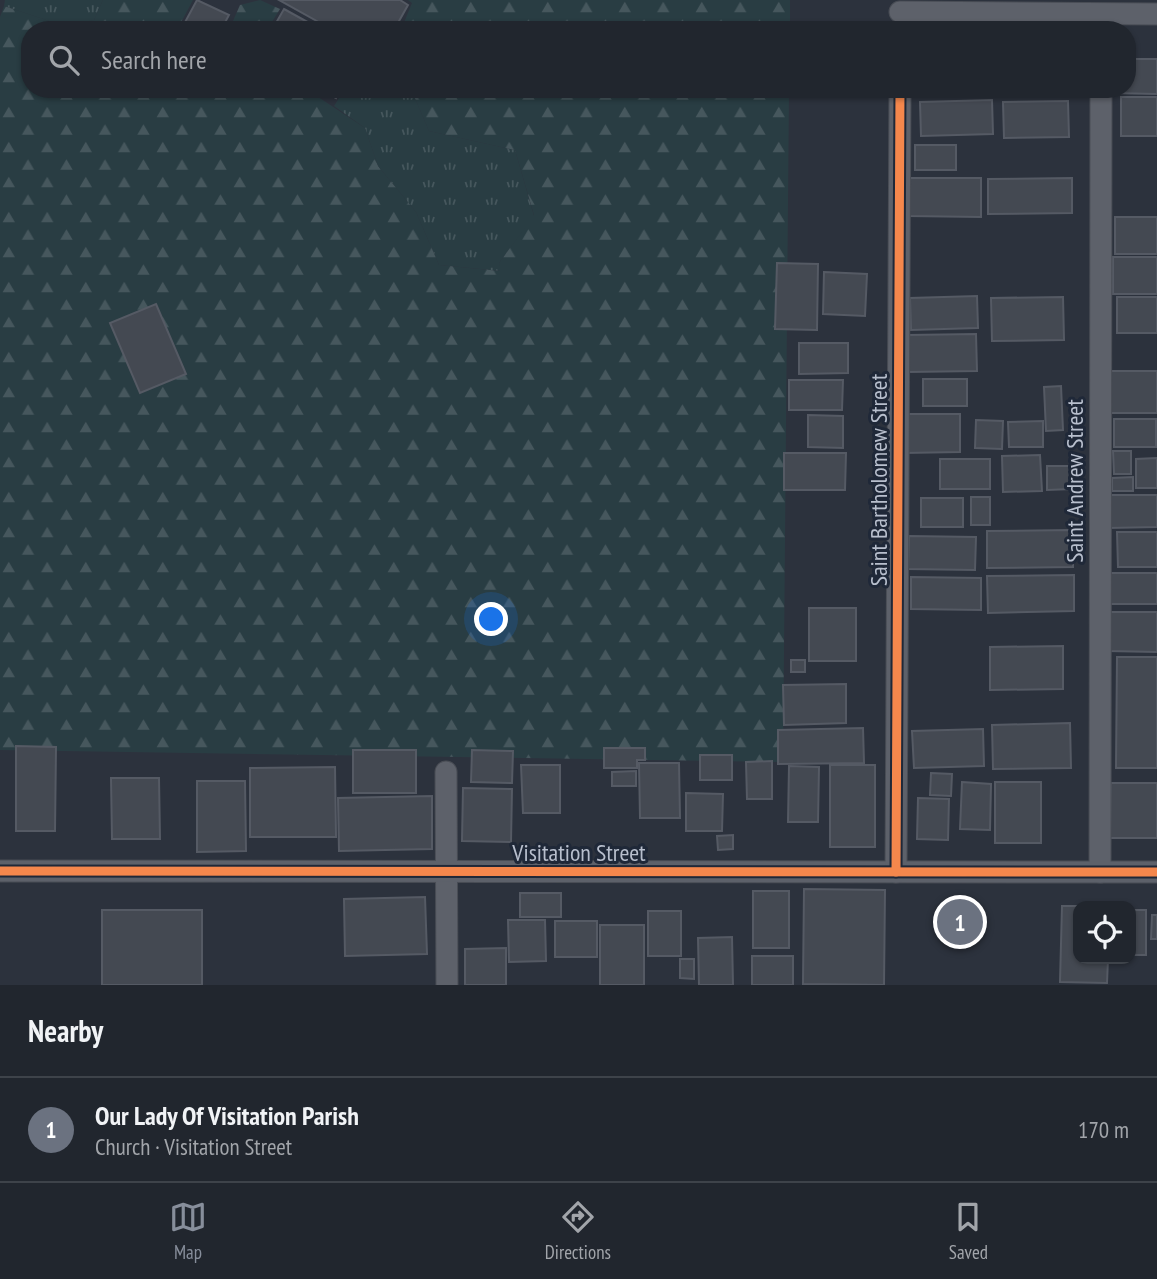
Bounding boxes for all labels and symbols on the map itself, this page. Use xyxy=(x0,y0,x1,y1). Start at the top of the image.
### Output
street label: Saint Bartholomew Street xyxy=(863,373,894,586)
street label: Saint Andrew Street xyxy=(1059,399,1090,563)
your location xyxy=(474,602,508,636)
street label: Visitation Street xyxy=(511,837,646,868)
pin: 1 xyxy=(937,896,983,948)

